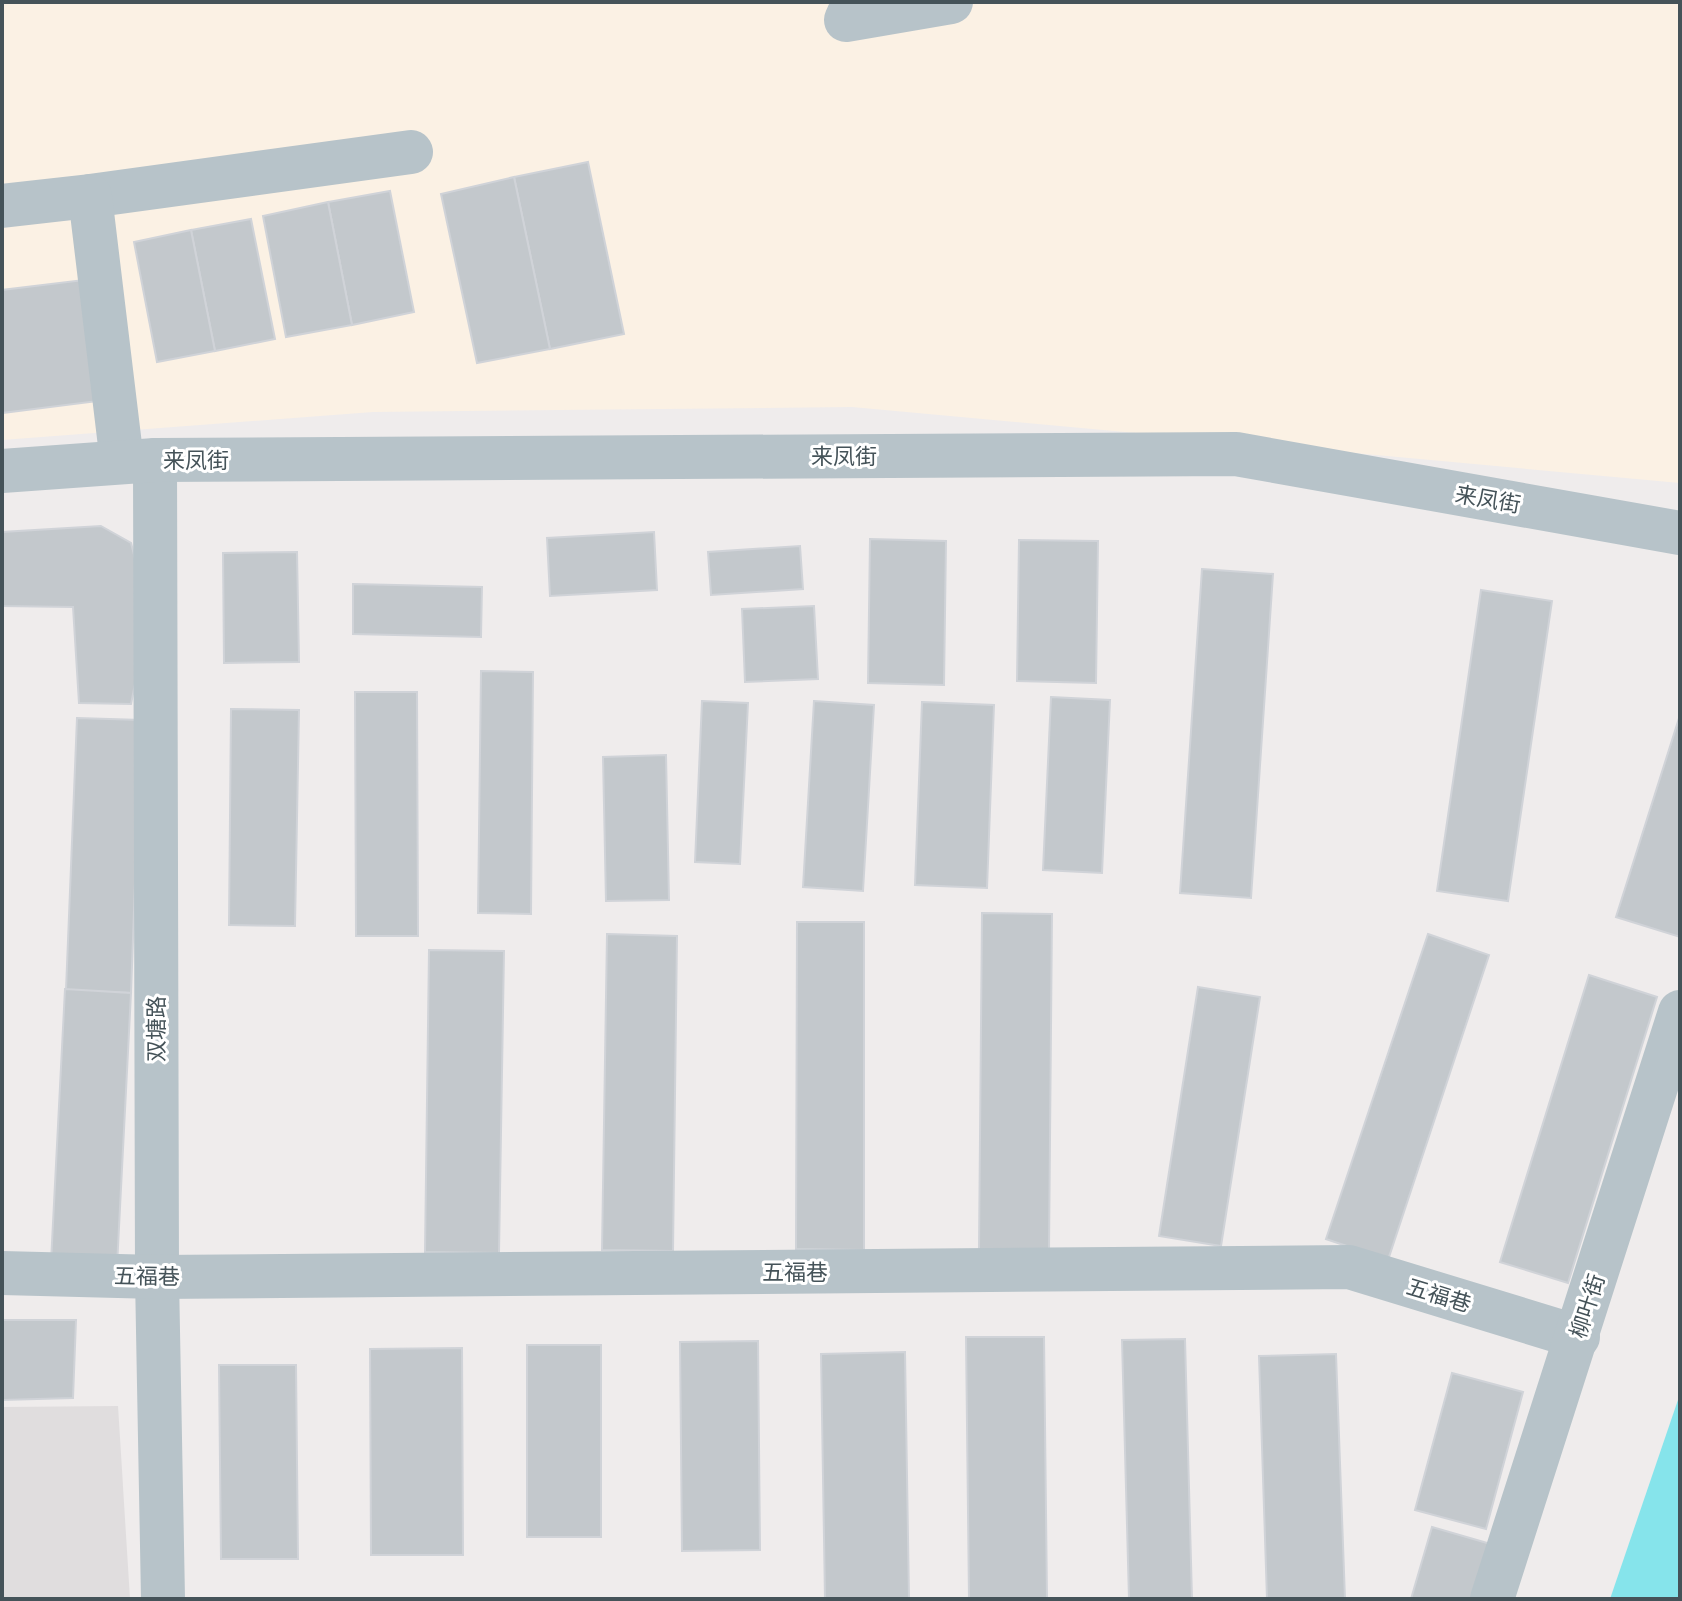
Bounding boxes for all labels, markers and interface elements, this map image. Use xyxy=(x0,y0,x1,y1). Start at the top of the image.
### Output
street label: 来凤街 xyxy=(811,442,877,470)
street label: 来凤街 xyxy=(163,446,229,474)
street label: 来凤街 xyxy=(1453,479,1523,519)
street label: 双塘路 xyxy=(142,996,170,1062)
street label: 五福巷 xyxy=(762,1258,828,1286)
street label: 五福巷 xyxy=(114,1261,180,1291)
street label: 柳叶街 xyxy=(1563,1270,1611,1342)
street label: 五福巷 xyxy=(1403,1272,1475,1318)

